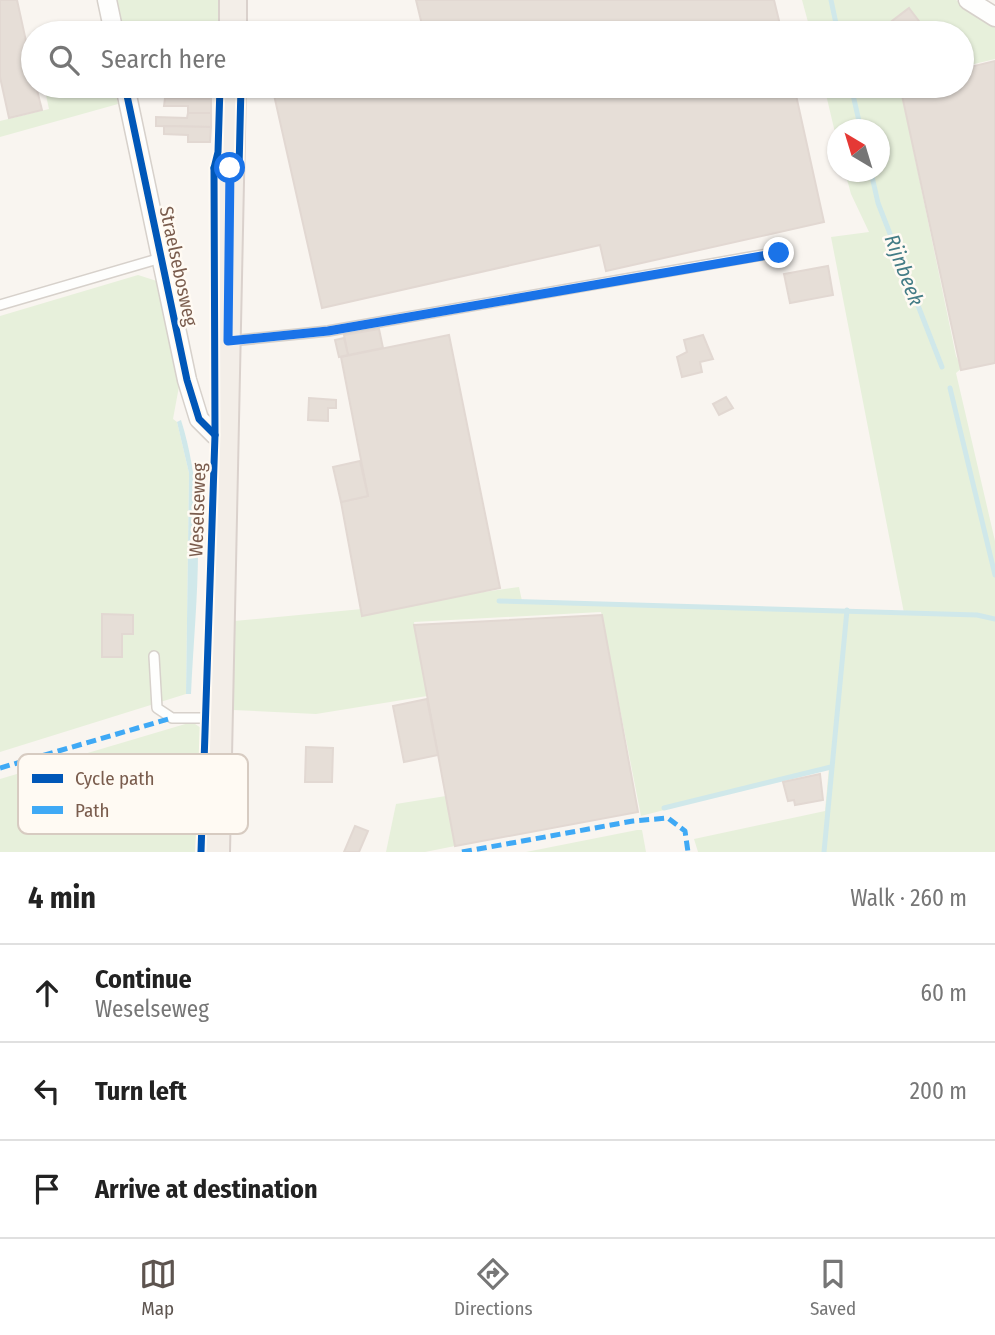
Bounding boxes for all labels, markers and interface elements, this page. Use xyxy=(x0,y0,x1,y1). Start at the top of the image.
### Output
search box xyxy=(21,21,974,98)
icon: search xyxy=(45,41,83,79)
text: Search here xyxy=(101,44,226,75)
north arrow xyxy=(827,119,890,182)
route start xyxy=(214,152,245,183)
street label: Straelsebosweg xyxy=(155,204,202,328)
water label: Rijnbeek xyxy=(879,231,929,309)
route end xyxy=(763,237,794,268)
street label: Weselseweg xyxy=(184,462,211,557)
legend xyxy=(18,754,248,834)
text: Cycle path xyxy=(75,767,154,790)
text: Path xyxy=(75,799,110,822)
text: 4 min xyxy=(28,880,96,916)
text: Walk · 260 m xyxy=(850,884,967,912)
text: Continue xyxy=(95,964,192,995)
icon: ahead xyxy=(28,974,66,1012)
text: 60 m xyxy=(921,979,967,1007)
text: Weselseweg xyxy=(95,995,209,1023)
icon: left xyxy=(28,1072,66,1110)
text: Turn left xyxy=(95,1076,187,1107)
text: 200 m xyxy=(910,1077,967,1105)
icon: arrive xyxy=(28,1170,66,1208)
text: Arrive at destination xyxy=(95,1174,318,1205)
tab: Map xyxy=(139,1255,177,1320)
tab: Directions xyxy=(454,1255,533,1320)
tab: Saved xyxy=(810,1255,856,1320)

